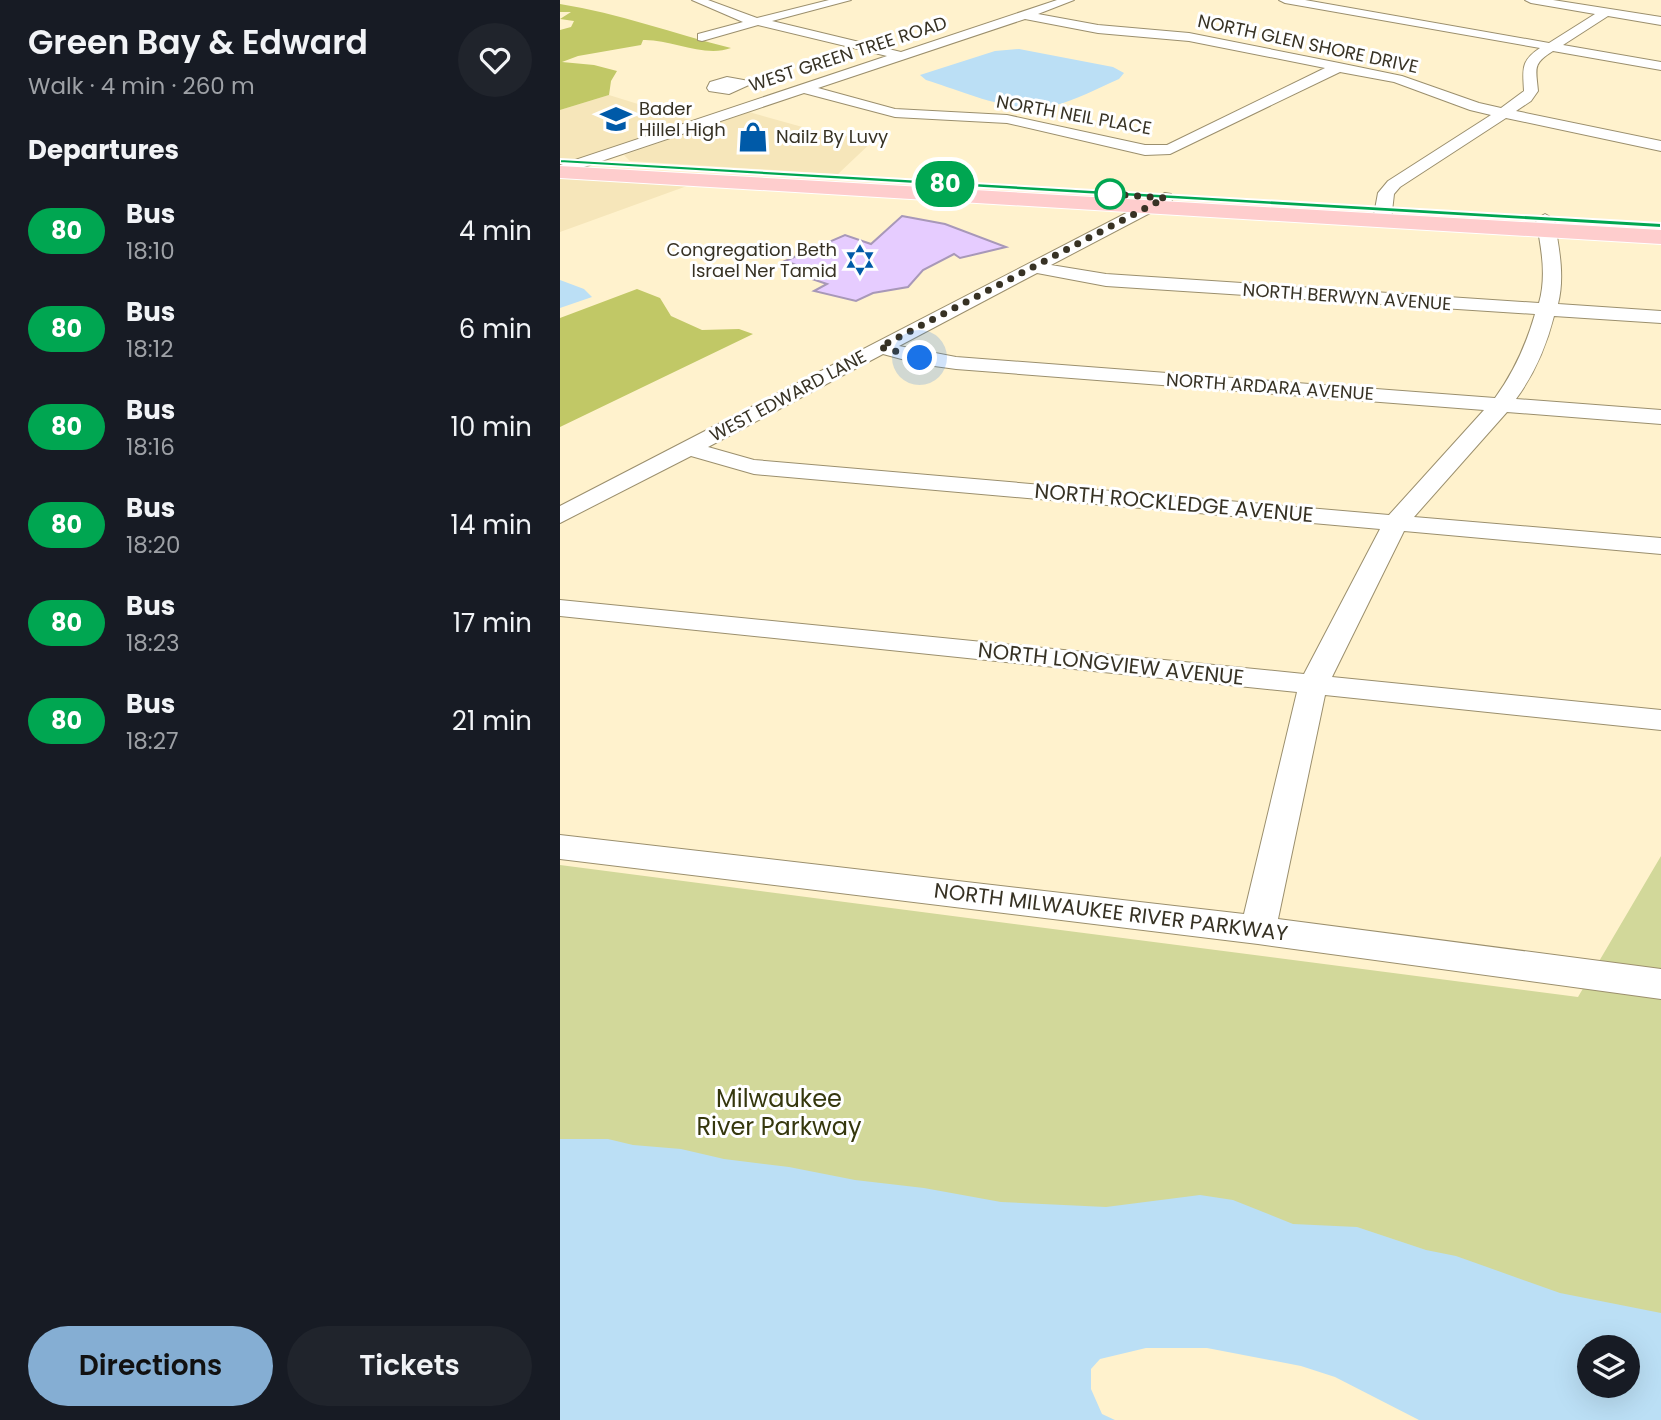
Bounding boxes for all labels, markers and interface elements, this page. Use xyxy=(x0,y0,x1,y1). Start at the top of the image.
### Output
street label: NORTH GLEN SHORE DRIVE xyxy=(1196,8,1421,79)
street label: WEST GREEN TREE ROAD xyxy=(746,10,950,97)
text: Green Bay & Edward xyxy=(28,19,368,66)
button: heart xyxy=(458,23,532,97)
text: Walk · 4 min · 260 m xyxy=(28,70,255,102)
street label: NORTH NEIL PLACE xyxy=(995,89,1154,140)
place label: Bader Hillel High xyxy=(639,96,726,142)
school or university icon: Bader Hillel High xyxy=(599,102,633,136)
shop icon: Nailz By Luvy xyxy=(736,120,770,154)
place label: Nailz By Luvy xyxy=(776,124,888,149)
text: Departures xyxy=(28,132,179,168)
line badge: 80 xyxy=(914,161,976,207)
text: 80 xyxy=(929,167,961,200)
unlabelled marker xyxy=(1095,179,1125,209)
text: Bus xyxy=(126,196,175,232)
text: 4 min xyxy=(459,213,532,249)
text: 80 xyxy=(51,214,82,247)
text: 18:10 xyxy=(126,235,175,267)
place label: Congregation Beth Israel Ner Tamid xyxy=(667,237,837,283)
synagogue icon: Congregation Beth Israel Ner Tamid xyxy=(843,243,877,277)
street label: NORTH BERWYN AVENUE xyxy=(1242,277,1452,316)
text: Bus xyxy=(126,294,175,330)
text: 6 min xyxy=(459,311,532,347)
text: 80 xyxy=(51,312,82,345)
text: 18:12 xyxy=(126,333,173,365)
your location xyxy=(902,340,937,375)
street label: WEST EDWARD LANE xyxy=(705,344,870,447)
street label: NORTH ARDARA AVENUE xyxy=(1165,367,1375,406)
text: Bus xyxy=(126,392,175,428)
text: 10 min xyxy=(451,409,532,445)
text: 80 xyxy=(51,410,82,443)
text: 18:16 xyxy=(126,431,175,463)
street label: NORTH ROCKLEDGE AVENUE xyxy=(1033,476,1315,529)
text: Bus xyxy=(126,490,175,526)
text: 14 min xyxy=(451,507,532,543)
text: 80 xyxy=(51,508,82,541)
text: 18:20 xyxy=(126,529,180,561)
text: Bus xyxy=(126,588,175,624)
text: 17 min xyxy=(453,605,532,641)
text: 80 xyxy=(51,606,82,639)
text: 18:23 xyxy=(126,627,180,659)
street label: NORTH LONGVIEW AVENUE xyxy=(977,635,1245,692)
text: Bus xyxy=(126,686,175,722)
text: 21 min xyxy=(452,703,532,739)
text: 80 xyxy=(51,704,82,737)
text: 18:27 xyxy=(126,725,179,757)
street label: NORTH MILWAUKEE RIVER PARKWAY xyxy=(932,875,1290,948)
park label: Milwaukee River Parkway xyxy=(696,1082,862,1143)
button: Directions xyxy=(28,1326,273,1406)
button: Tickets xyxy=(287,1326,532,1406)
map controls xyxy=(1577,1335,1640,1398)
button: layers xyxy=(1577,1335,1640,1398)

